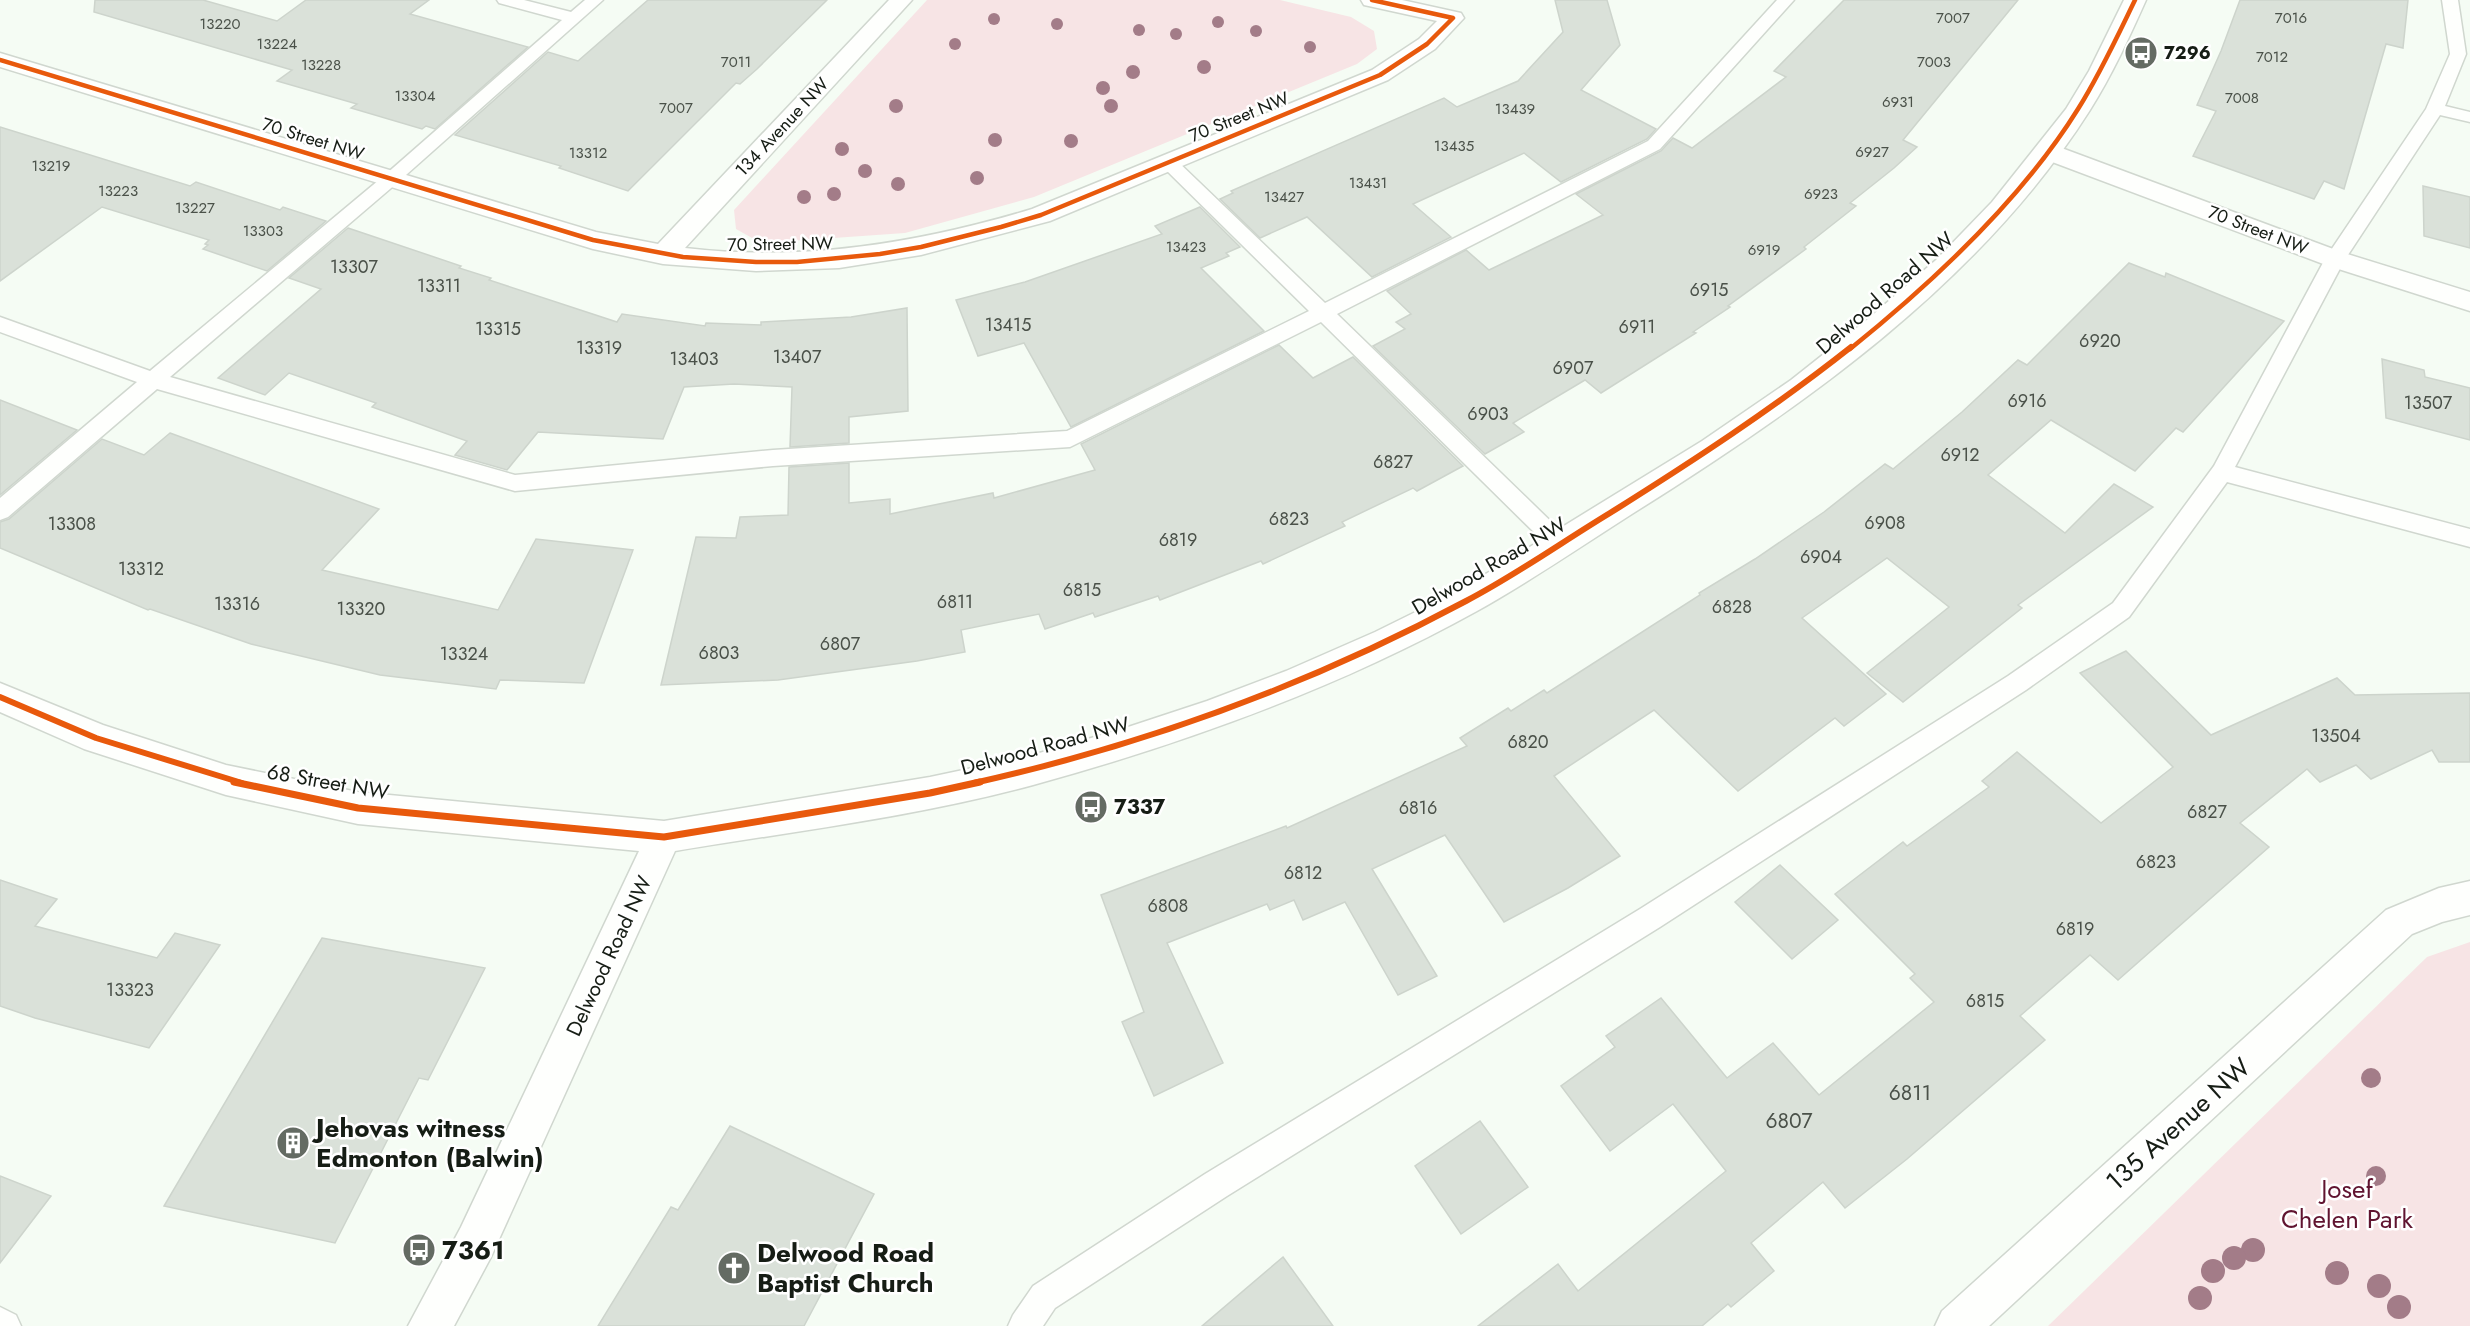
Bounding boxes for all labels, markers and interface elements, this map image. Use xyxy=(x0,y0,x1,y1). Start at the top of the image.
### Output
house number: 7007 xyxy=(1936,7,1970,29)
house number: 7016 xyxy=(2275,7,2307,29)
house number: 13220 xyxy=(199,13,241,35)
house number: 13224 xyxy=(257,33,298,55)
bus stop icon: 7296 xyxy=(2123,35,2159,71)
place label: 7296 xyxy=(2164,40,2211,66)
house number: 7012 xyxy=(2256,46,2288,68)
house number: 7011 xyxy=(721,51,751,73)
house number: 7003 xyxy=(1917,51,1951,73)
house number: 13228 xyxy=(301,54,341,76)
street label: 134 Avenue NW xyxy=(729,72,835,182)
house number: 13304 xyxy=(395,85,436,107)
street label: 70 Street NW xyxy=(1185,85,1293,149)
house number: 7008 xyxy=(2225,87,2259,109)
house number: 6931 xyxy=(1882,91,1914,113)
house number: 7007 xyxy=(659,97,693,119)
house number: 13439 xyxy=(1495,98,1535,120)
street label: 70 Street NW xyxy=(259,111,368,167)
house number: 13435 xyxy=(1434,135,1474,157)
house number: 6927 xyxy=(1855,141,1889,163)
house number: 13312 xyxy=(569,142,607,164)
house number: 13219 xyxy=(32,155,70,177)
house number: 13431 xyxy=(1349,172,1387,194)
house number: 13223 xyxy=(98,180,138,202)
house number: 6923 xyxy=(1804,183,1838,205)
house number: 13427 xyxy=(1264,186,1304,208)
house number: 13227 xyxy=(175,197,215,219)
street label: 70 Street NW xyxy=(2204,199,2312,261)
house number: 13303 xyxy=(243,220,283,242)
street label: Delwood Road NW xyxy=(1810,225,1961,361)
street label: 70 Street NW xyxy=(727,230,833,258)
house number: 13423 xyxy=(1166,236,1206,258)
house number: 6919 xyxy=(1748,239,1780,261)
house number: 13307 xyxy=(330,254,379,280)
house number: 13311 xyxy=(417,273,461,299)
house number: 6915 xyxy=(1690,277,1729,303)
house number: 13415 xyxy=(985,312,1031,338)
house number: 6911 xyxy=(1619,314,1655,340)
house number: 13315 xyxy=(475,316,521,342)
house number: 6920 xyxy=(2079,328,2121,354)
house number: 13319 xyxy=(576,335,622,361)
house number: 13407 xyxy=(773,344,822,370)
house number: 13403 xyxy=(669,346,719,372)
house number: 6907 xyxy=(1553,355,1594,381)
house number: 6916 xyxy=(2007,388,2047,414)
house number: 13507 xyxy=(2404,390,2453,416)
house number: 6903 xyxy=(1467,401,1509,427)
house number: 6912 xyxy=(1940,442,1980,468)
house number: 6827 xyxy=(1373,449,1413,475)
house number: 6823 xyxy=(1269,506,1309,532)
street label: Delwood Road NW xyxy=(1406,509,1572,622)
house number: 6908 xyxy=(1864,510,1906,536)
house number: 13308 xyxy=(48,511,96,537)
house number: 6819 xyxy=(1159,527,1197,553)
house number: 6904 xyxy=(1800,544,1842,570)
house number: 13312 xyxy=(118,556,164,582)
house number: 6815 xyxy=(1063,577,1101,603)
house number: 6811 xyxy=(937,589,973,615)
house number: 13316 xyxy=(214,591,260,617)
house number: 6828 xyxy=(1712,594,1752,620)
house number: 13320 xyxy=(337,596,386,622)
house number: 6807 xyxy=(820,631,861,657)
house number: 6803 xyxy=(699,640,740,666)
house number: 13324 xyxy=(440,641,488,667)
street label: Delwood Road NW xyxy=(957,709,1133,783)
house number: 13504 xyxy=(2311,723,2361,749)
house number: 6820 xyxy=(1507,729,1549,755)
street label: 68 Street NW xyxy=(265,757,392,808)
bus stop icon: 7337 xyxy=(1073,789,1109,825)
place label: 7337 xyxy=(1114,792,1165,822)
house number: 6816 xyxy=(1399,795,1437,821)
house number: 6827 xyxy=(2187,799,2227,825)
house number: 6823 xyxy=(2136,849,2176,875)
house number: 6812 xyxy=(1284,860,1322,886)
street label: Delwood Road NW xyxy=(559,871,659,1041)
house number: 6808 xyxy=(1148,893,1188,919)
house number: 6819 xyxy=(2056,916,2094,942)
house number: 13323 xyxy=(106,977,154,1003)
house number: 6815 xyxy=(1966,988,2004,1014)
street label: 135 Avenue NW xyxy=(2097,1048,2259,1199)
house number: 6811 xyxy=(1889,1078,1931,1108)
house number: 6807 xyxy=(1765,1106,1813,1136)
place label: Jehovas witness Edmonton (Balwin) xyxy=(311,1109,544,1177)
building icon: Jehovas witness Edmonton (Balwin) xyxy=(275,1125,311,1161)
park label: Josef Chelen Park xyxy=(2281,1170,2414,1238)
place label: 7361 xyxy=(442,1231,504,1269)
bus stop icon: 7361 xyxy=(401,1232,437,1268)
place label: Delwood Road Baptist Church xyxy=(757,1234,934,1302)
church icon: Delwood Road Baptist Church xyxy=(716,1250,752,1286)

